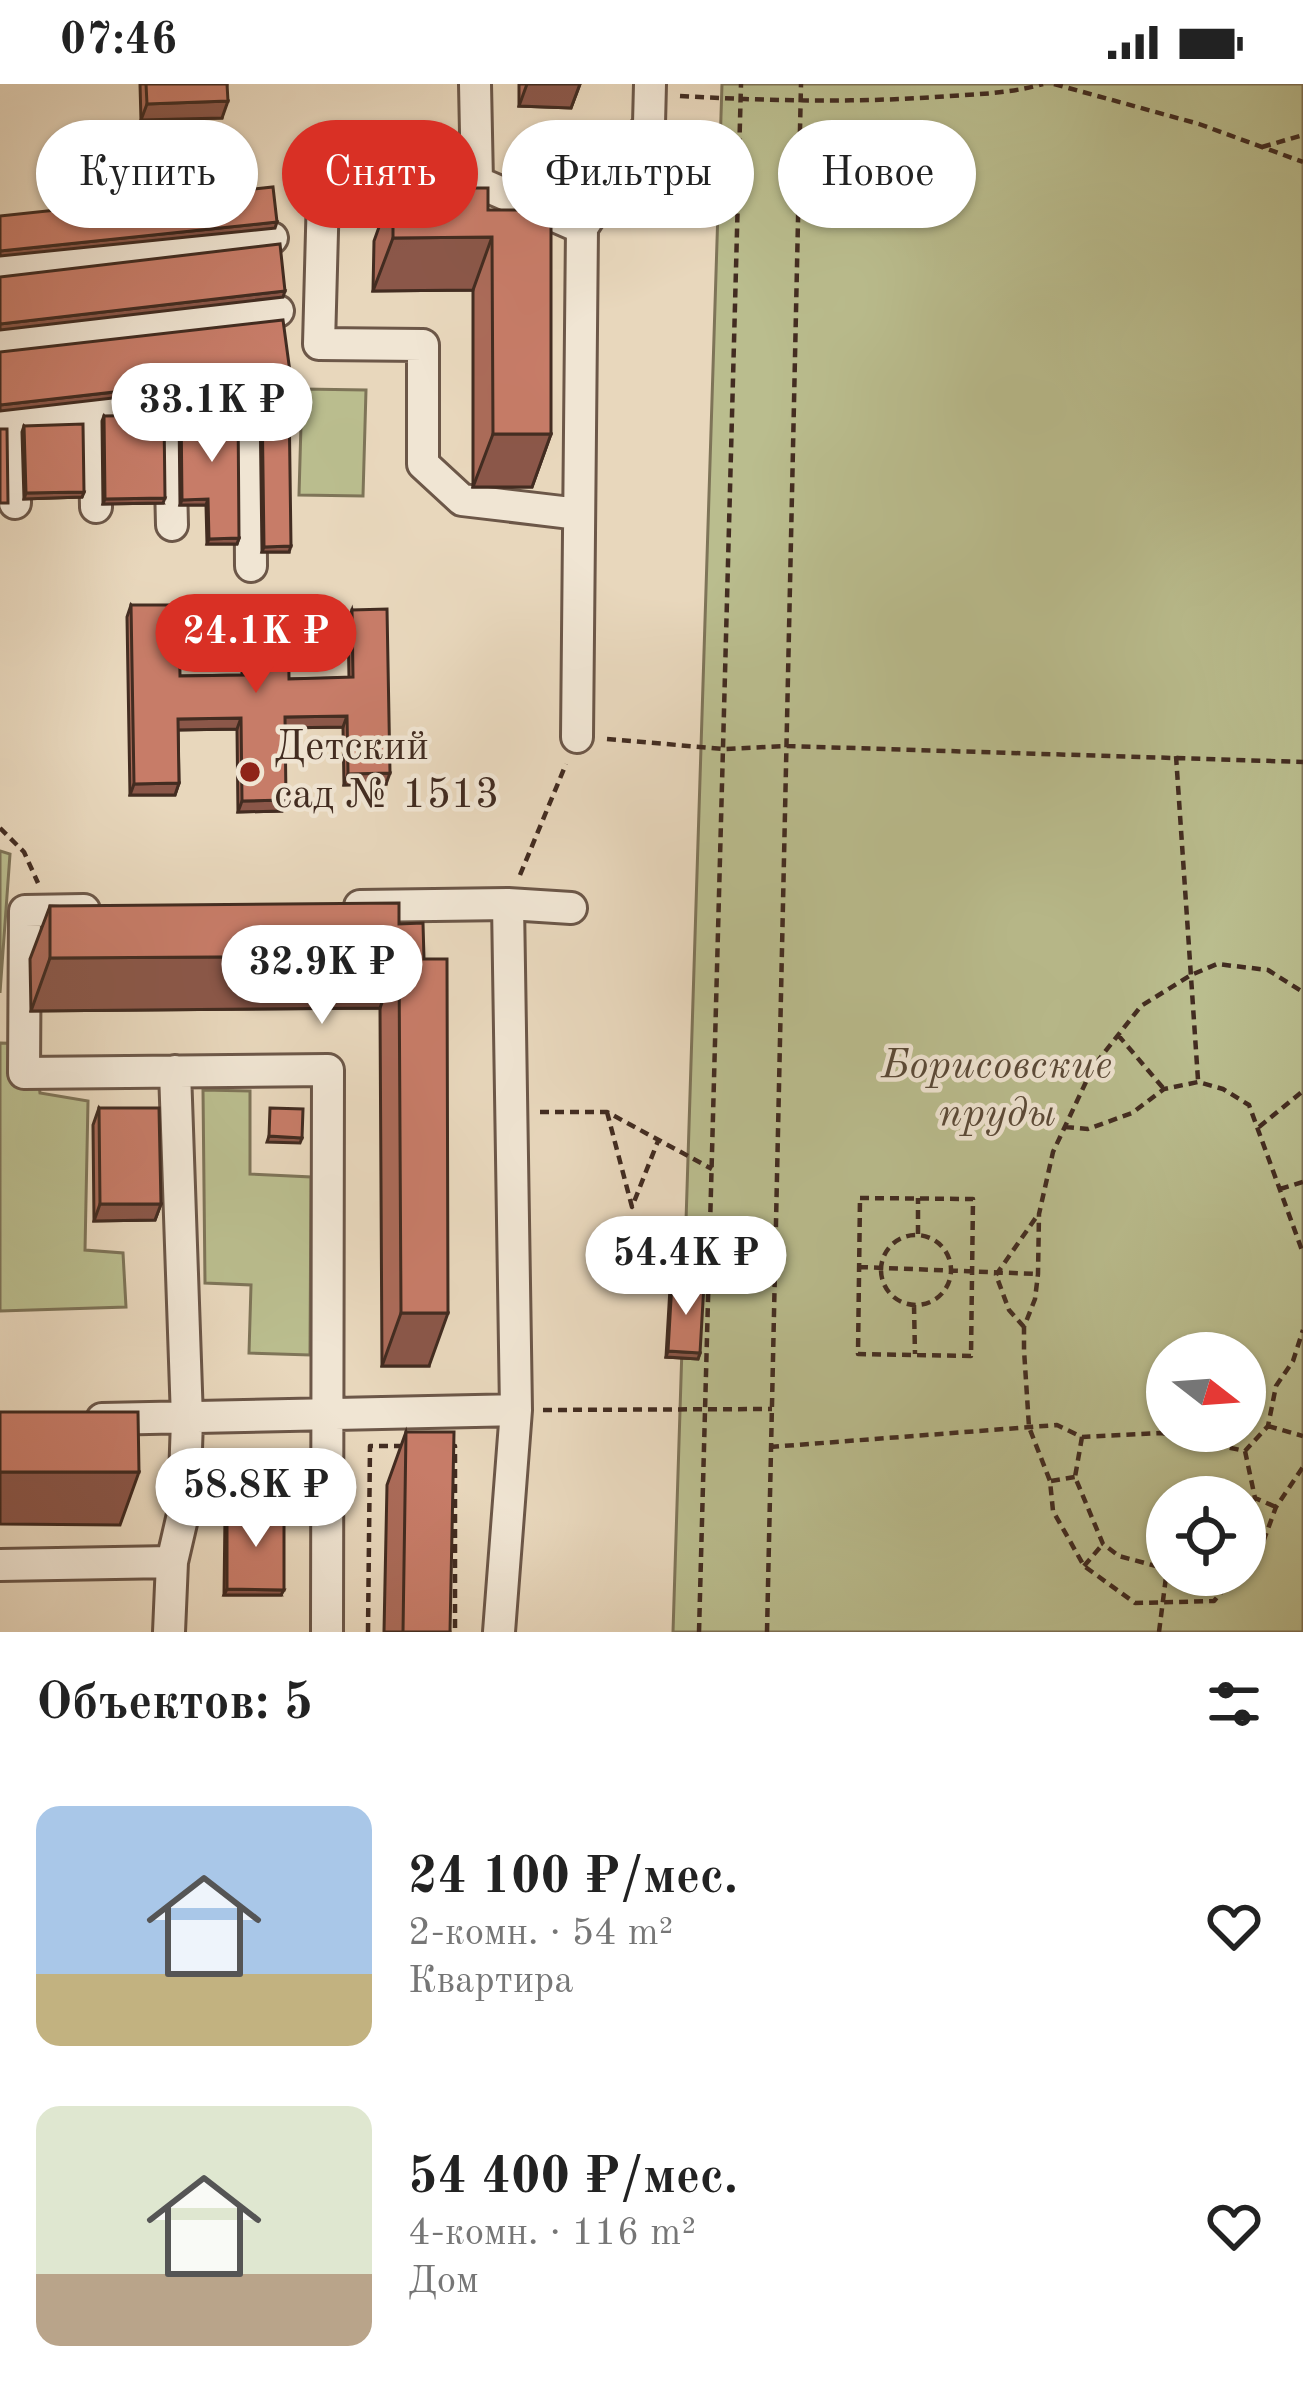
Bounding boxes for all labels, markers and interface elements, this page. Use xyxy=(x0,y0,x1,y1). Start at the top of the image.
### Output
text: 07:46 xyxy=(60,19,177,64)
chip: Купить xyxy=(36,120,258,228)
chip: Снять xyxy=(282,120,478,228)
chip: Фильтры xyxy=(502,120,754,228)
chip: Новое xyxy=(778,120,976,228)
pin: 33.1K ₽ xyxy=(101,363,323,465)
text: 33.1K ₽ xyxy=(138,382,286,421)
pin: 24.1K ₽ xyxy=(145,594,367,696)
text: 24.1K ₽ xyxy=(182,613,330,652)
place label: Детский сад № 1513 xyxy=(274,727,499,817)
marker: Детский сад № 1513 xyxy=(237,759,263,785)
pin: 32.9K ₽ xyxy=(211,925,433,1027)
text: 32.9K ₽ xyxy=(248,944,396,983)
park label: Борисовские пруды xyxy=(880,1046,1112,1136)
pin: 54.4K ₽ xyxy=(575,1216,797,1318)
text: 54.4K ₽ xyxy=(612,1235,760,1274)
north arrow xyxy=(1146,1332,1266,1452)
map controls xyxy=(1146,1332,1266,1596)
pin: 58.8K ₽ xyxy=(145,1448,367,1550)
text: 58.8K ₽ xyxy=(182,1467,330,1506)
button: locate xyxy=(1146,1476,1266,1596)
icon: filters xyxy=(1201,1671,1267,1737)
text: Объектов: 5 xyxy=(36,1679,313,1730)
text: 24 100 ₽/мес. xyxy=(408,1853,738,1904)
icon: home xyxy=(132,1854,276,1998)
icon: heart xyxy=(1201,1893,1267,1959)
text: 2-комн. · 54 m² xyxy=(408,1914,673,1953)
text: Квартира xyxy=(408,1962,573,2001)
text: 54 400 ₽/мес. xyxy=(408,2153,738,2204)
icon: home xyxy=(132,2154,276,2298)
icon: heart xyxy=(1201,2193,1267,2259)
text: 4-комн. · 116 m² xyxy=(408,2214,696,2253)
text: Дом xyxy=(408,2262,479,2301)

